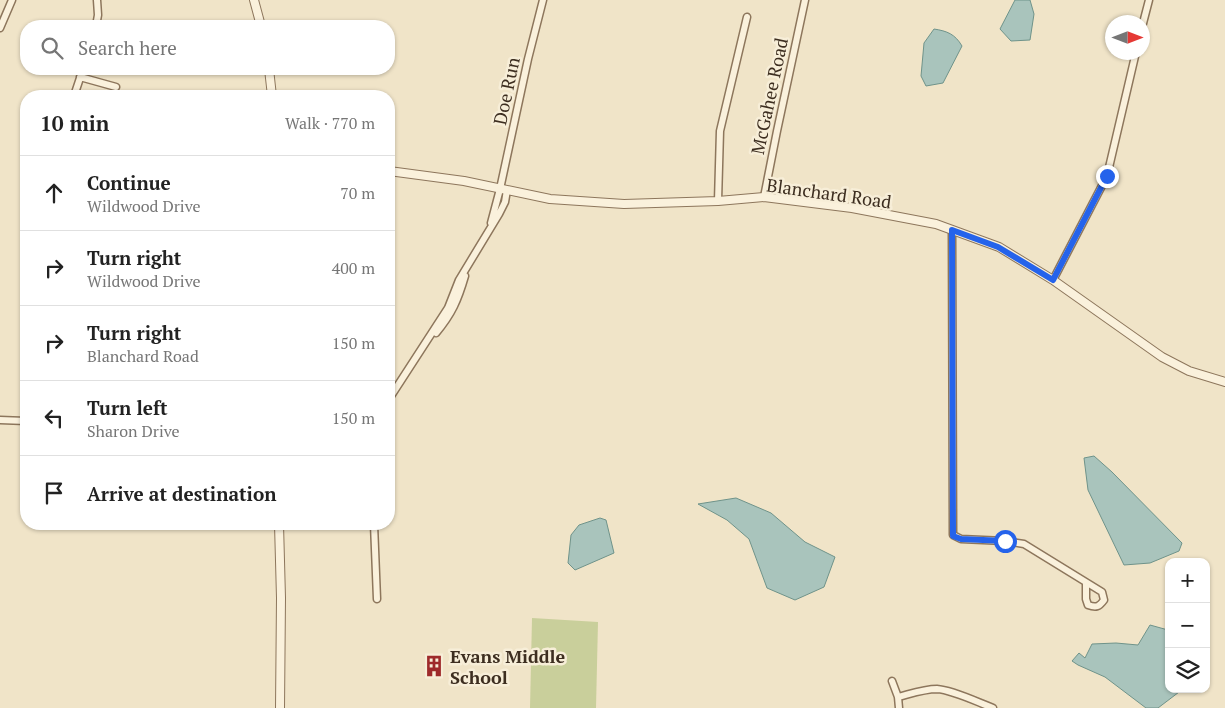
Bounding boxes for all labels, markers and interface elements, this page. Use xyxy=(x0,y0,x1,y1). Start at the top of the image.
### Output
north arrow xyxy=(1105,15,1150,60)
search box xyxy=(20,20,395,75)
icon: search xyxy=(38,34,66,62)
text: Search here xyxy=(78,35,177,60)
street label: McGahee Road xyxy=(745,35,793,157)
street label: Doe Run xyxy=(487,55,525,127)
text: 10 min xyxy=(40,109,109,137)
text: Walk · 770 m xyxy=(285,112,375,134)
route end xyxy=(1096,165,1119,188)
text: Continue xyxy=(87,170,171,195)
street label: Blanchard Road xyxy=(765,172,893,214)
icon: ahead xyxy=(40,179,68,207)
text: 70 m xyxy=(340,182,375,204)
text: Wildwood Drive xyxy=(87,195,201,217)
text: Turn right xyxy=(87,245,181,270)
icon: right xyxy=(40,254,68,282)
text: 400 m xyxy=(332,257,375,279)
text: Wildwood Drive xyxy=(87,270,201,292)
text: Turn right xyxy=(87,320,181,345)
icon: right xyxy=(40,329,68,357)
text: 150 m xyxy=(332,332,375,354)
text: Blanchard Road xyxy=(87,345,199,367)
text: Turn left xyxy=(87,395,168,420)
icon: left xyxy=(40,404,68,432)
text: 150 m xyxy=(332,407,375,429)
text: Sharon Drive xyxy=(87,420,180,442)
icon: arrive xyxy=(40,479,68,507)
text: Arrive at destination xyxy=(87,481,276,506)
route start xyxy=(994,530,1017,553)
map controls xyxy=(1165,558,1210,693)
button: + xyxy=(1165,558,1210,603)
button: − xyxy=(1165,603,1210,648)
place label: Evans Middle School xyxy=(450,644,565,689)
button: layers xyxy=(1165,648,1210,693)
building icon: Evans Middle School xyxy=(421,653,447,679)

